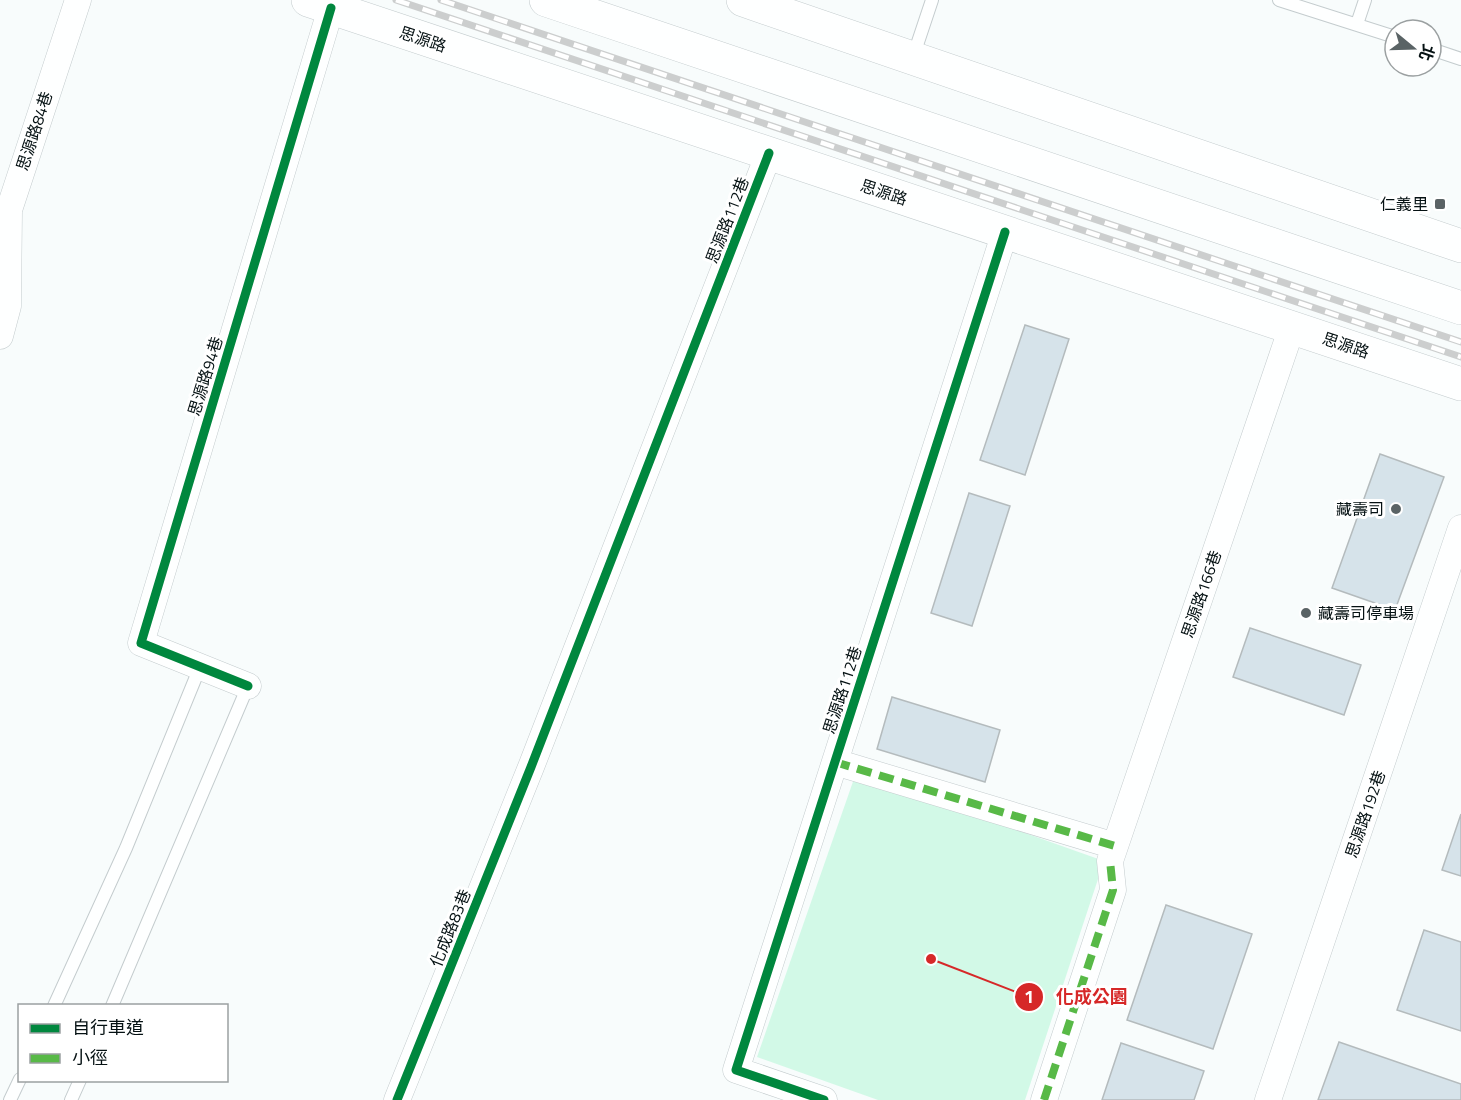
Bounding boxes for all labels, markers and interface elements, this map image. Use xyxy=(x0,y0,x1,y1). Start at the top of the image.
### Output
north arrow xyxy=(1383,18,1443,78)
street label: 思源路 xyxy=(396,20,450,58)
text: 北 xyxy=(1413,41,1441,64)
street label: 思源路84巷 xyxy=(10,88,58,174)
street label: 思源路112巷 xyxy=(700,173,754,267)
street label: 思源路 xyxy=(857,173,911,211)
place label: 仁義里 xyxy=(1380,192,1428,216)
marker: 仁義里 xyxy=(1433,197,1447,211)
street label: 思源路 xyxy=(1319,326,1373,364)
street label: 思源路94巷 xyxy=(182,333,228,419)
place label: 藏壽司 xyxy=(1336,497,1384,521)
marker: 藏壽司 xyxy=(1389,502,1403,516)
street label: 思源路166巷 xyxy=(1175,547,1227,641)
place label: 藏壽司停車場 xyxy=(1318,601,1414,625)
marker: 藏壽司停車場 xyxy=(1299,606,1313,620)
street label: 思源路112巷 xyxy=(817,643,867,737)
street label: 思源路192巷 xyxy=(1339,767,1391,861)
street label: 化成路83巷 xyxy=(424,886,476,970)
callout: 化成公園 xyxy=(1014,979,1140,1015)
text: 1 xyxy=(1024,983,1034,1010)
text: 化成公園 xyxy=(1056,983,1128,1010)
legend xyxy=(18,1004,228,1082)
text: 自行車道 xyxy=(72,1014,144,1041)
text: 小徑 xyxy=(72,1044,108,1071)

